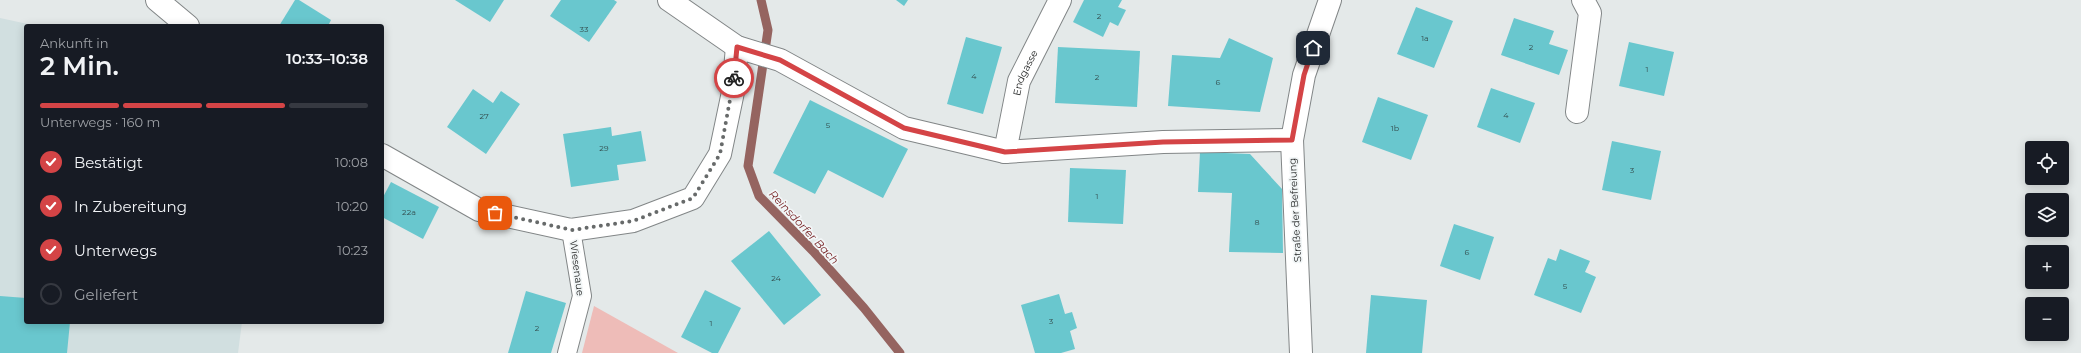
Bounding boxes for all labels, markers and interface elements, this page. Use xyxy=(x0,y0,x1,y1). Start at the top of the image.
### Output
house number: 2 xyxy=(1097,11,1102,21)
house number: 33 xyxy=(580,24,589,34)
pin xyxy=(1296,31,1330,65)
house number: 1a xyxy=(1421,33,1429,43)
text: Ankunft in xyxy=(40,35,109,51)
icon: home xyxy=(1302,37,1324,59)
house number: 2 xyxy=(1529,42,1534,52)
street label: Endgasse xyxy=(1010,48,1040,97)
text: 10:33–10:38 xyxy=(286,49,368,68)
text: 2 Min. xyxy=(40,50,119,82)
courier xyxy=(714,58,754,98)
house number: 1 xyxy=(1646,64,1648,74)
icon: bike xyxy=(723,67,745,89)
house number: 4 xyxy=(971,71,977,81)
house number: 2 xyxy=(1095,72,1100,82)
house number: 6 xyxy=(1216,77,1221,87)
house number: 4 xyxy=(1503,110,1509,120)
house number: 27 xyxy=(479,111,489,121)
text: Unterwegs · 160 m xyxy=(40,114,160,130)
house number: 5 xyxy=(826,120,831,130)
house number: 1b xyxy=(1391,123,1400,133)
map controls xyxy=(2025,141,2069,341)
button: locate xyxy=(2025,141,2069,185)
house number: 29 xyxy=(599,143,609,153)
icon: check xyxy=(40,151,62,173)
text: Bestätigt xyxy=(74,153,143,172)
text: 10:08 xyxy=(335,154,368,170)
street label: Straße der Befreiung xyxy=(1286,158,1304,262)
house number: 3 xyxy=(1630,165,1635,175)
water label: Reinsdorfer Bach xyxy=(766,187,842,267)
house number: 1 xyxy=(1096,191,1098,201)
button: layers xyxy=(2025,193,2069,237)
icon: check xyxy=(40,195,62,217)
pin xyxy=(478,196,512,230)
text: In Zubereitung xyxy=(74,197,187,216)
text: 10:20 xyxy=(336,198,368,214)
icon: bag xyxy=(484,202,506,224)
house number: 22a xyxy=(402,207,416,217)
house number: 8 xyxy=(1254,217,1260,227)
icon: check xyxy=(40,239,62,261)
street label: Wiesenaue xyxy=(567,239,587,297)
text: Unterwegs xyxy=(74,241,157,260)
text: 10:23 xyxy=(337,242,368,258)
button: + xyxy=(2025,245,2069,289)
house number: 6 xyxy=(1465,247,1470,257)
house number: 24 xyxy=(771,273,782,283)
house number: 5 xyxy=(1563,281,1568,291)
text: Geliefert xyxy=(74,285,138,304)
button: − xyxy=(2025,297,2069,341)
house number: 3 xyxy=(1049,316,1054,326)
house number: 1 xyxy=(710,318,712,328)
house number: 2 xyxy=(535,323,540,333)

